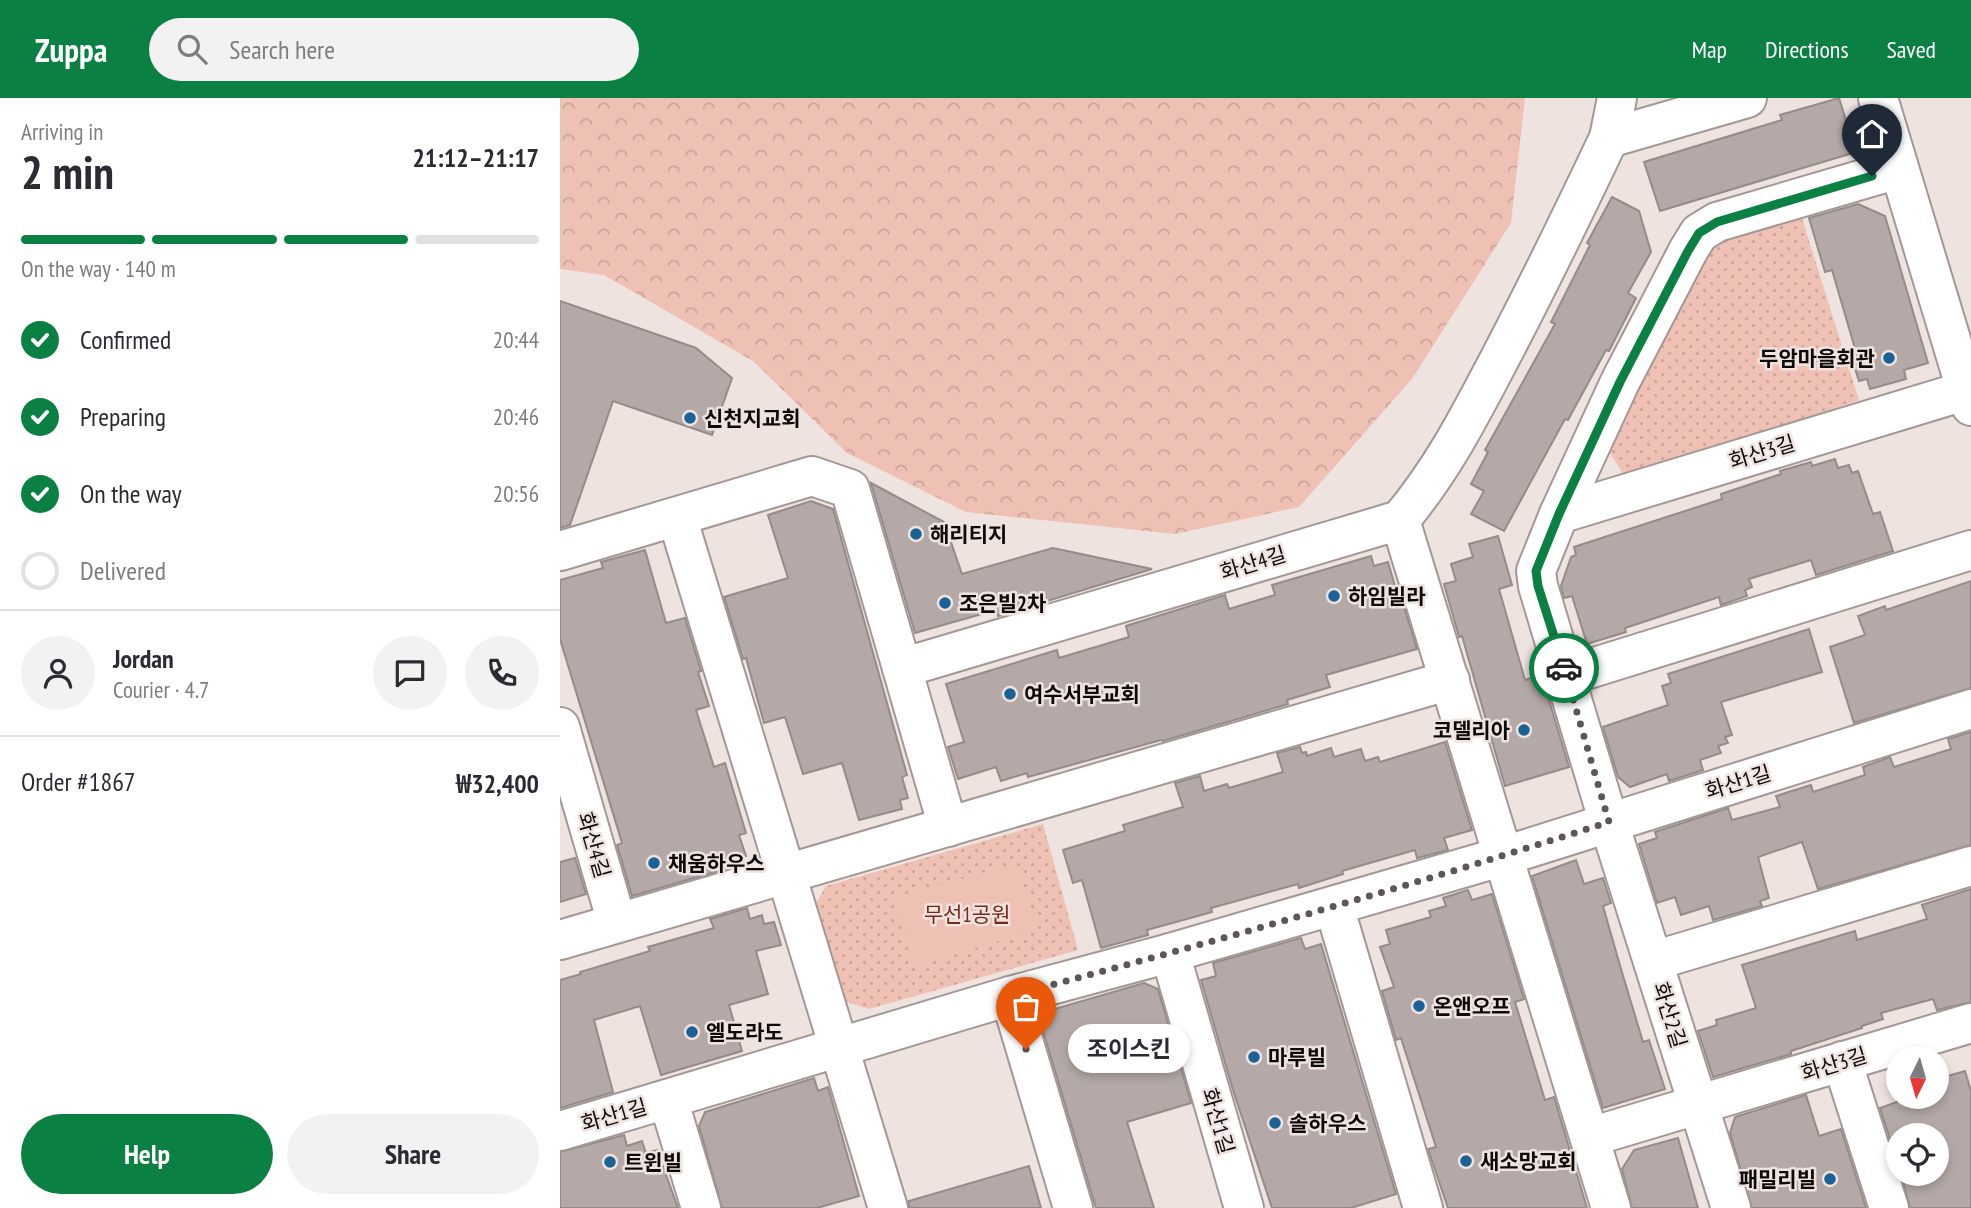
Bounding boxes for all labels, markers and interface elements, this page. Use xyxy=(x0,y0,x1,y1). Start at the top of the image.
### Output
search box xyxy=(149,18,639,81)
text: Zuppa xyxy=(35,28,107,71)
icon: search xyxy=(173,30,211,68)
text: Search here xyxy=(229,33,335,66)
text: Map xyxy=(1692,34,1727,65)
text: Directions xyxy=(1765,34,1849,65)
text: Saved xyxy=(1887,34,1936,65)
pin xyxy=(1842,104,1902,176)
icon: home xyxy=(1853,115,1891,153)
text: Arriving in xyxy=(21,117,103,146)
text: 21:12–21:17 xyxy=(412,141,539,174)
text: 2 min xyxy=(21,142,114,202)
text: On the way · 140 m xyxy=(21,254,176,283)
icon: check xyxy=(21,321,59,359)
text: Confirmed xyxy=(80,323,171,356)
text: 20:44 xyxy=(493,325,539,354)
place label: 두암마을회관 xyxy=(1759,345,1875,372)
marker: 두암마을회관 xyxy=(1881,350,1897,366)
icon: check xyxy=(21,398,59,436)
text: Preparing xyxy=(80,400,166,433)
text: 20:46 xyxy=(493,402,539,431)
place label: 신천지교회 xyxy=(704,405,801,432)
marker: 신천지교회 xyxy=(682,410,698,426)
street label: 화산3길 xyxy=(1726,429,1798,475)
icon: check xyxy=(21,475,59,513)
text: On the way xyxy=(80,477,182,510)
text: 20:56 xyxy=(493,479,539,508)
place label: 해리티지 xyxy=(930,521,1007,548)
marker: 해리티지 xyxy=(908,526,924,542)
street label: 화산4길 xyxy=(1217,540,1289,586)
text: Delivered xyxy=(80,554,166,587)
place label: 하임빌라 xyxy=(1348,583,1426,610)
marker: 하임빌라 xyxy=(1326,588,1342,604)
place label: 조은빌2차 xyxy=(959,590,1046,617)
marker: 조은빌2차 xyxy=(937,595,953,611)
courier xyxy=(1529,633,1599,703)
button: person xyxy=(21,636,95,710)
button: chat xyxy=(373,636,447,710)
button: phone xyxy=(465,636,539,710)
text: Jordan xyxy=(113,642,174,675)
icon: car xyxy=(1545,649,1583,687)
text: Courier · 4.7 xyxy=(113,675,209,704)
place label: 여수서부교회 xyxy=(1024,681,1140,708)
marker: 여수서부교회 xyxy=(1002,686,1018,702)
place label: 코델리아 xyxy=(1433,717,1510,744)
marker: 코델리아 xyxy=(1516,722,1532,738)
street label: 화산1길 xyxy=(1702,759,1774,805)
text: Order #1867 xyxy=(21,765,136,798)
text: ₩32,400 xyxy=(456,767,539,800)
street label: 화산4길 xyxy=(572,809,616,881)
place label: 채움하우스 xyxy=(668,850,765,877)
marker: 채움하우스 xyxy=(646,855,662,871)
park label: 무선1공원 xyxy=(924,901,1010,928)
pin xyxy=(996,977,1056,1049)
street label: 화산2길 xyxy=(1647,979,1693,1051)
icon: bag xyxy=(1007,988,1045,1026)
place label: 온앤오프 xyxy=(1433,993,1510,1020)
marker: 온앤오프 xyxy=(1411,998,1427,1014)
place label: 엘도라도 xyxy=(706,1019,783,1046)
marker: 엘도라도 xyxy=(684,1024,700,1040)
callout: 조이스킨 xyxy=(1068,1024,1190,1074)
text: 조이스킨 xyxy=(1087,1034,1171,1063)
street label: 화산3길 xyxy=(1798,1041,1870,1087)
place label: 마루빌 xyxy=(1268,1044,1326,1071)
north arrow xyxy=(1886,1046,1950,1110)
map controls xyxy=(1886,1046,1949,1186)
marker: 마루빌 xyxy=(1246,1049,1262,1065)
street label: 화산1길 xyxy=(1196,1085,1240,1157)
street label: 화산1길 xyxy=(578,1093,650,1137)
place label: 솔하우스 xyxy=(1289,1110,1366,1137)
button: Help xyxy=(21,1114,273,1194)
button: Share xyxy=(287,1114,539,1194)
marker: 솔하우스 xyxy=(1267,1115,1283,1131)
button: locate xyxy=(1886,1123,1949,1186)
place label: 새소망교회 xyxy=(1480,1148,1577,1175)
place label: 트윈빌 xyxy=(624,1149,682,1176)
marker: 새소망교회 xyxy=(1458,1153,1474,1169)
marker: 트윈빌 xyxy=(602,1154,618,1170)
place label: 패밀리빌 xyxy=(1739,1166,1816,1193)
marker: 패밀리빌 xyxy=(1822,1171,1838,1187)

